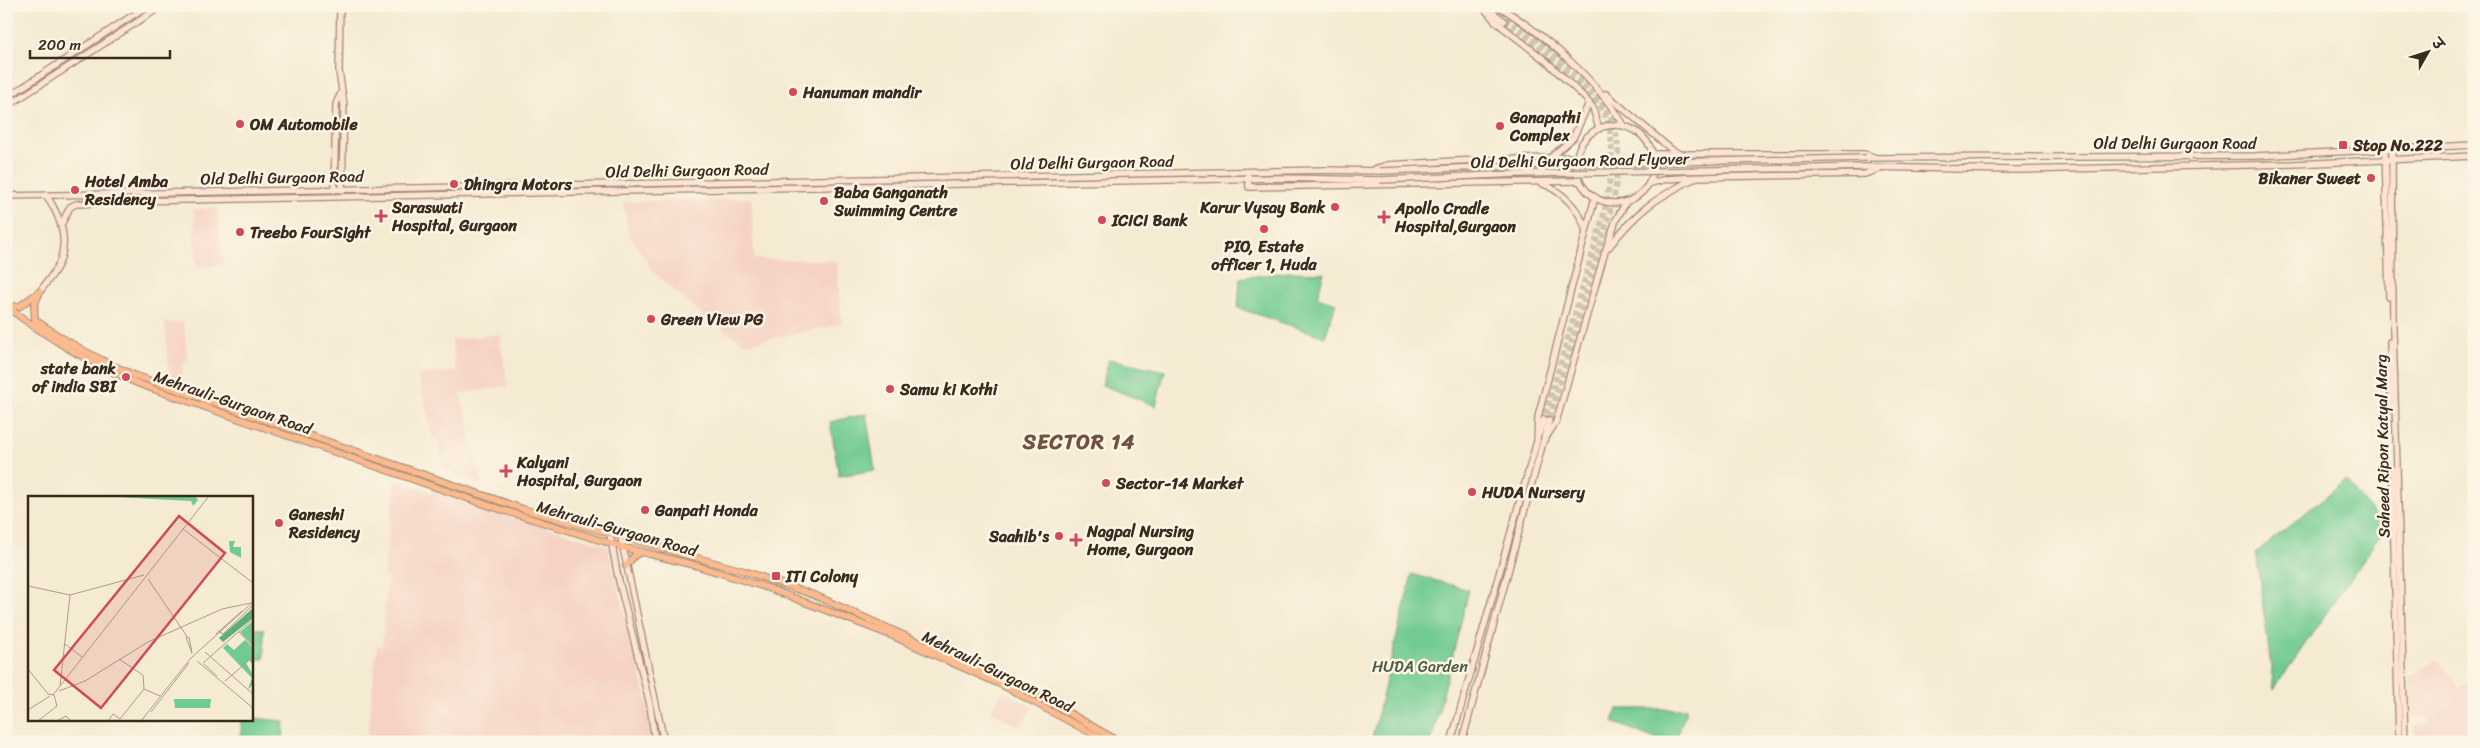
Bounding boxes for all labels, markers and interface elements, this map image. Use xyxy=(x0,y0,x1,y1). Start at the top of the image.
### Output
scale bar xyxy=(30,28,170,60)
north arrow xyxy=(2402,28,2452,78)
text: उ xyxy=(2424,31,2451,57)
text: 200 m xyxy=(38,32,82,58)
place label: Hanuman mandir xyxy=(802,78,923,107)
marker: Hanuman mandir xyxy=(787,86,799,98)
place label: Ganapathi Complex xyxy=(1509,103,1582,150)
place label: OM Automobile xyxy=(249,110,358,139)
marker: OM Automobile xyxy=(234,118,246,130)
marker: Ganapathi Complex xyxy=(1494,120,1506,132)
street label: Old Delhi Gurgaon Road xyxy=(2093,129,2258,158)
place label: Stop No.222 xyxy=(2352,131,2443,160)
marker: Stop No.222 xyxy=(2337,139,2349,151)
street label: Old Delhi Gurgaon Road Flyover xyxy=(1470,144,1691,177)
street label: Old Delhi Gurgaon Road xyxy=(1010,147,1175,178)
street label: Old Delhi Gurgaon Road xyxy=(605,155,770,186)
street label: Old Delhi Gurgaon Road xyxy=(200,162,365,193)
place label: Bikaner Sweet xyxy=(2258,164,2361,193)
place label: Hotel Amba Residency xyxy=(84,167,169,214)
place label: Dhingra Motors xyxy=(464,170,572,199)
marker: Bikaner Sweet xyxy=(2365,172,2377,184)
marker: Dhingra Motors xyxy=(448,178,460,190)
place label: Baba Ganganath Swimming Centre xyxy=(833,178,958,225)
marker: Hotel Amba Residency xyxy=(69,184,81,196)
place label: Saraswati Hospital, Gurgaon xyxy=(391,193,517,240)
place label: Karur Vysay Bank xyxy=(1199,193,1326,222)
place label: Apollo Cradle Hospital,Gurgaon xyxy=(1394,194,1516,241)
marker: Baba Ganganath Swimming Centre xyxy=(818,195,830,207)
marker: Karur Vysay Bank xyxy=(1329,201,1341,213)
place label: ICICI Bank xyxy=(1111,206,1188,235)
marker: Saraswati Hospital, Gurgaon xyxy=(374,209,388,223)
marker: Apollo Cradle Hospital,Gurgaon xyxy=(1377,210,1391,224)
marker: ICICI Bank xyxy=(1096,214,1108,226)
place label: Treebo FourSight xyxy=(250,218,372,247)
marker: PIO, Estate officer 1, Huda xyxy=(1258,223,1270,235)
marker: Treebo FourSight xyxy=(234,226,246,238)
place label: PIO, Estate officer 1, Huda xyxy=(1211,232,1318,279)
place label: Green View PG xyxy=(660,305,764,334)
marker: Green View PG xyxy=(645,313,657,325)
place label: state bank of india SBI xyxy=(32,354,118,401)
street label: Saheed Ripon Katyal Marg xyxy=(2366,354,2399,538)
street label: Mehrauli-Gurgaon Road xyxy=(150,362,317,444)
marker: state bank of india SBI xyxy=(120,371,132,383)
place label: Samu ki Kothi xyxy=(899,375,999,404)
marker: Samu ki Kothi xyxy=(884,383,896,395)
district label: SECTOR 14 xyxy=(1022,423,1135,461)
place label: Kalyani Hospital, Gurgaon xyxy=(516,448,642,495)
marker: Kalyani Hospital, Gurgaon xyxy=(499,464,513,478)
place label: Sector-14 Market xyxy=(1115,469,1245,498)
marker: Sector-14 Market xyxy=(1100,477,1112,489)
place label: HUDA Nursery xyxy=(1481,478,1586,507)
marker: HUDA Nursery xyxy=(1466,486,1478,498)
street label: Mehrauli-Gurgaon Road xyxy=(533,492,702,566)
inset map xyxy=(28,496,252,720)
place label: Ganpati Honda xyxy=(654,496,759,525)
place label: Ganeshi Residency xyxy=(288,500,361,547)
marker: Ganpati Honda xyxy=(639,504,651,516)
marker: Ganeshi Residency xyxy=(273,517,285,529)
place label: Nagpal Nursing Home, Gurgaon xyxy=(1086,517,1195,564)
place label: Saahib's xyxy=(988,522,1049,551)
marker: Saahib's xyxy=(1053,530,1065,542)
marker: Nagpal Nursing Home, Gurgaon xyxy=(1069,533,1083,547)
place label: ITI Colony xyxy=(785,562,859,591)
marker: ITI Colony xyxy=(770,570,782,582)
street label: Mehrauli-Gurgaon Road xyxy=(917,622,1080,721)
park label: HUDA Garden xyxy=(1372,652,1468,681)

